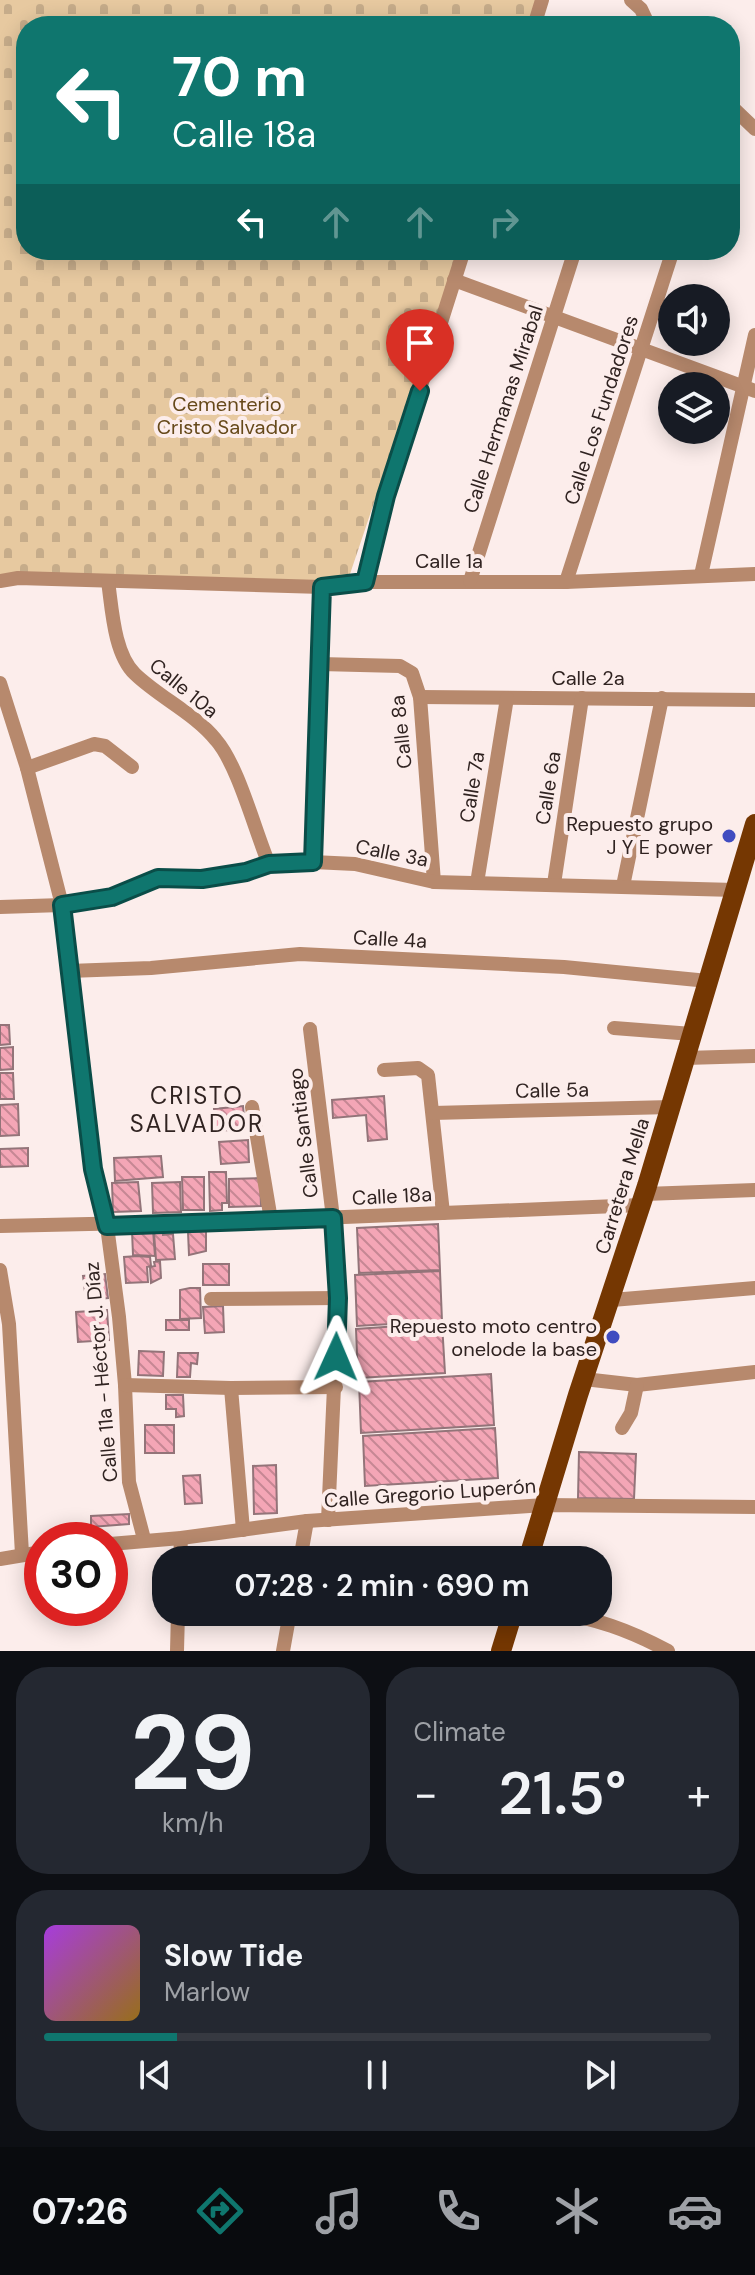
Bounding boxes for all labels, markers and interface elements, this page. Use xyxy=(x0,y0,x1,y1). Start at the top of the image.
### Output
text: 70 m xyxy=(172,40,307,113)
icon: left xyxy=(40,48,144,152)
text: Calle 18a xyxy=(172,111,316,158)
icon: left xyxy=(230,200,274,244)
icon: ahead xyxy=(314,200,358,244)
icon: ahead xyxy=(398,200,442,244)
icon: right xyxy=(482,200,526,244)
map controls xyxy=(658,284,730,444)
button: sound xyxy=(658,284,730,356)
street label: Calle Hermanas Mirabal xyxy=(457,302,549,516)
pin xyxy=(386,309,454,391)
street label: Calle Los Fundadores xyxy=(558,312,644,508)
icon: arrive xyxy=(398,321,442,365)
button: layers xyxy=(658,372,730,444)
park label: Cementerio Cristo Salvador xyxy=(157,391,297,440)
street label: Calle 1a xyxy=(415,548,483,574)
street label: Calle 10a xyxy=(144,652,224,724)
street label: Calle 2a xyxy=(551,665,625,691)
street label: Calle 8a xyxy=(384,694,418,770)
street label: Calle 6a xyxy=(529,749,567,827)
street label: Calle 7a xyxy=(454,750,490,824)
place label: Repuesto grupo J Y E power xyxy=(566,811,713,860)
marker: Repuesto grupo J Y E power xyxy=(720,827,738,845)
street label: Calle 3a xyxy=(353,833,431,873)
street label: Calle 4a xyxy=(352,924,428,954)
street label: Calle Santiago xyxy=(282,1066,324,1200)
street label: Calle 5a xyxy=(515,1076,589,1104)
district label: CRISTO SALVADOR xyxy=(130,1080,264,1139)
street label: Carretera Mella xyxy=(589,1115,655,1257)
street label: Calle 18a xyxy=(351,1181,433,1211)
street label: Calle 11a - Héctor J. Díaz xyxy=(78,1261,124,1483)
place label: Repuesto moto centro onelode la base xyxy=(390,1313,597,1362)
position arrow xyxy=(294,1315,378,1399)
marker: Repuesto moto centro onelode la base xyxy=(604,1328,622,1346)
street label: Calle Gregorio Luperón xyxy=(323,1473,537,1513)
speed limit sign: 30 xyxy=(24,1522,128,1626)
text: 07:28 · 2 min · 690 m xyxy=(234,1566,530,1605)
text: 29 xyxy=(130,1686,256,1821)
text: Climate xyxy=(414,1715,506,1749)
text: 21.5° xyxy=(498,1754,626,1833)
text: − xyxy=(414,1765,438,1823)
text: + xyxy=(687,1765,711,1823)
text: km/h xyxy=(162,1806,223,1840)
text: Slow Tide xyxy=(164,1936,303,1975)
text: Marlow xyxy=(164,1975,250,2009)
icon: previous xyxy=(133,2053,177,2097)
icon: pause xyxy=(355,2053,399,2097)
icon: next xyxy=(578,2053,622,2097)
icon: directions xyxy=(192,2183,248,2239)
icon: music xyxy=(311,2183,367,2239)
icon: phone xyxy=(430,2183,486,2239)
icon: climate xyxy=(549,2183,605,2239)
icon: car xyxy=(667,2183,723,2239)
text: 07:26 xyxy=(31,2188,129,2235)

